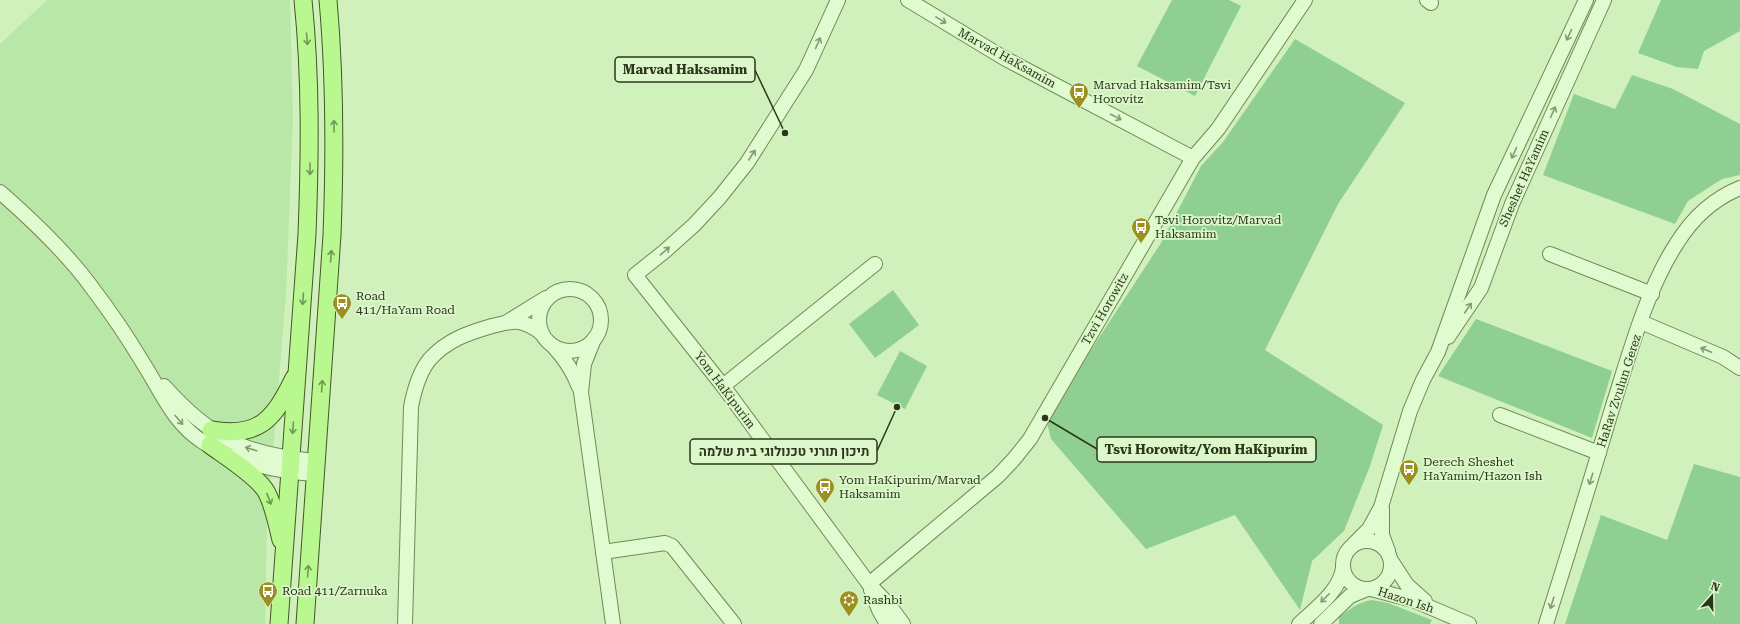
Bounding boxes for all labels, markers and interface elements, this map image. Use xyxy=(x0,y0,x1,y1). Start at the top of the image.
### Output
one-way arrow xyxy=(935,17,947,25)
street label: Marvad HaKsamim xyxy=(956,25,1058,91)
one-way arrow xyxy=(1565,29,1572,41)
one-way arrow xyxy=(303,32,310,45)
one-way arrow xyxy=(815,37,823,49)
callout: Marvad Haksamim xyxy=(615,57,755,82)
text: Marvad Haksamim xyxy=(623,62,748,77)
place label: Marvad Haksamim/Tsvi Horovitz xyxy=(1093,78,1231,106)
bus stop icon: Marvad Haksamim/Tsvi Horovitz xyxy=(1068,81,1090,109)
one-way arrow xyxy=(1550,107,1557,119)
one-way arrow xyxy=(1110,114,1122,122)
one-way arrow xyxy=(330,120,338,133)
street label: Sheshet HaYamim xyxy=(1496,127,1552,229)
one-way arrow xyxy=(1510,147,1517,159)
one-way arrow xyxy=(748,150,756,161)
one-way arrow xyxy=(306,162,313,175)
place label: Tsvi Horovitz/Marvad Haksamim xyxy=(1155,213,1282,241)
bus stop icon: Tsvi Horovitz/Marvad Haksamim xyxy=(1130,216,1152,244)
one-way arrow xyxy=(660,246,671,255)
one-way arrow xyxy=(327,250,334,263)
street label: Tzvi Horowitz xyxy=(1079,270,1131,347)
place label: Road 411/HaYam Road xyxy=(356,289,455,317)
one-way arrow xyxy=(299,292,306,305)
bus stop icon: Road 411/HaYam Road xyxy=(331,292,353,320)
one-way arrow xyxy=(1464,303,1472,314)
street label: HaRav Zvulun Gerez xyxy=(1594,332,1644,449)
one-way arrow xyxy=(1700,345,1712,353)
street label: Yom HaKipurim xyxy=(692,349,758,431)
one-way arrow xyxy=(318,380,325,393)
one-way arrow xyxy=(174,414,183,425)
one-way arrow xyxy=(290,421,297,434)
callout: Tsvi Horowitz/Yom HaKipurim xyxy=(1097,437,1316,462)
callout: תיכון תורני טכנולוגי בית שלמה xyxy=(690,439,877,464)
text: Tsvi Horowitz/Yom HaKipurim xyxy=(1104,442,1308,457)
text: תיכון תורני טכנולוגי בית שלמה xyxy=(699,444,869,459)
one-way arrow xyxy=(244,445,257,452)
place label: Derech Sheshet HaYamim/Hazon Ish xyxy=(1423,455,1543,483)
bus stop icon: Derech Sheshet HaYamim/Hazon Ish xyxy=(1398,458,1420,486)
place label: Yom HaKipurim/Marvad Haksamim xyxy=(839,473,981,501)
one-way arrow xyxy=(1587,473,1594,486)
bus stop icon: Yom HaKipurim/Marvad Haksamim xyxy=(814,476,836,504)
one-way arrow xyxy=(266,492,274,504)
one-way arrow xyxy=(305,565,312,578)
north arrow xyxy=(1692,576,1732,616)
bus stop icon: Road 411/Zarnuka xyxy=(257,580,279,608)
text: N xyxy=(1709,580,1722,595)
place label: Road 411/Zarnuka xyxy=(282,584,388,598)
street label: Hazon Ish xyxy=(1376,584,1436,616)
synagogue icon: Rashbi xyxy=(838,589,860,617)
place label: Rashbi xyxy=(863,593,903,607)
one-way arrow xyxy=(1320,593,1330,603)
one-way arrow xyxy=(1548,597,1555,610)

